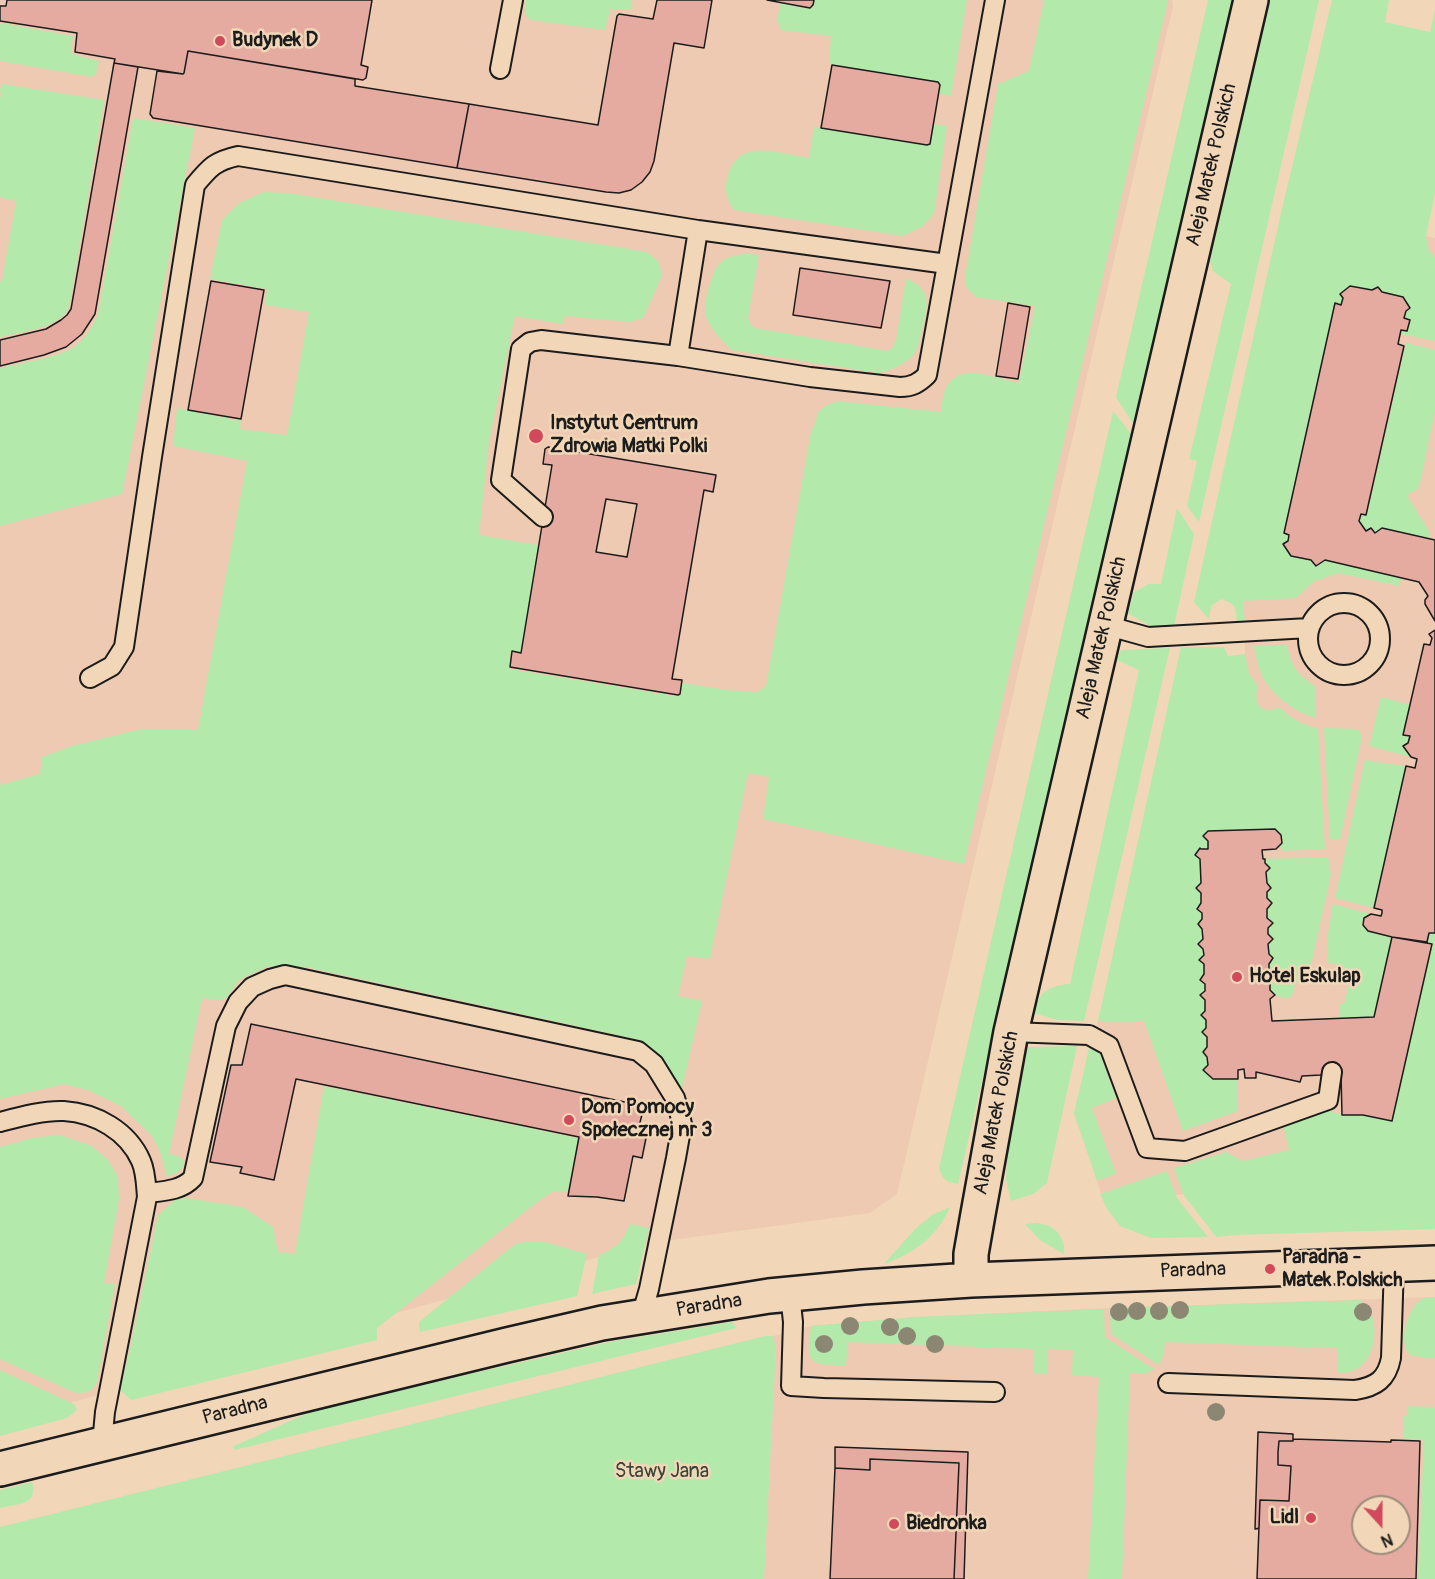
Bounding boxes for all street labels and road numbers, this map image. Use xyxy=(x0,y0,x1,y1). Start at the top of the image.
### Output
street label: Aleja Matek Polskich xyxy=(1182,81,1242,249)
street label: Aleja Matek Polskich xyxy=(1072,554,1132,722)
street label: Aleja Matek Polskich xyxy=(969,1029,1025,1197)
street label: Paradna xyxy=(1159,1258,1227,1284)
street label: Paradna xyxy=(674,1289,744,1323)
street label: Paradna xyxy=(200,1391,270,1431)

